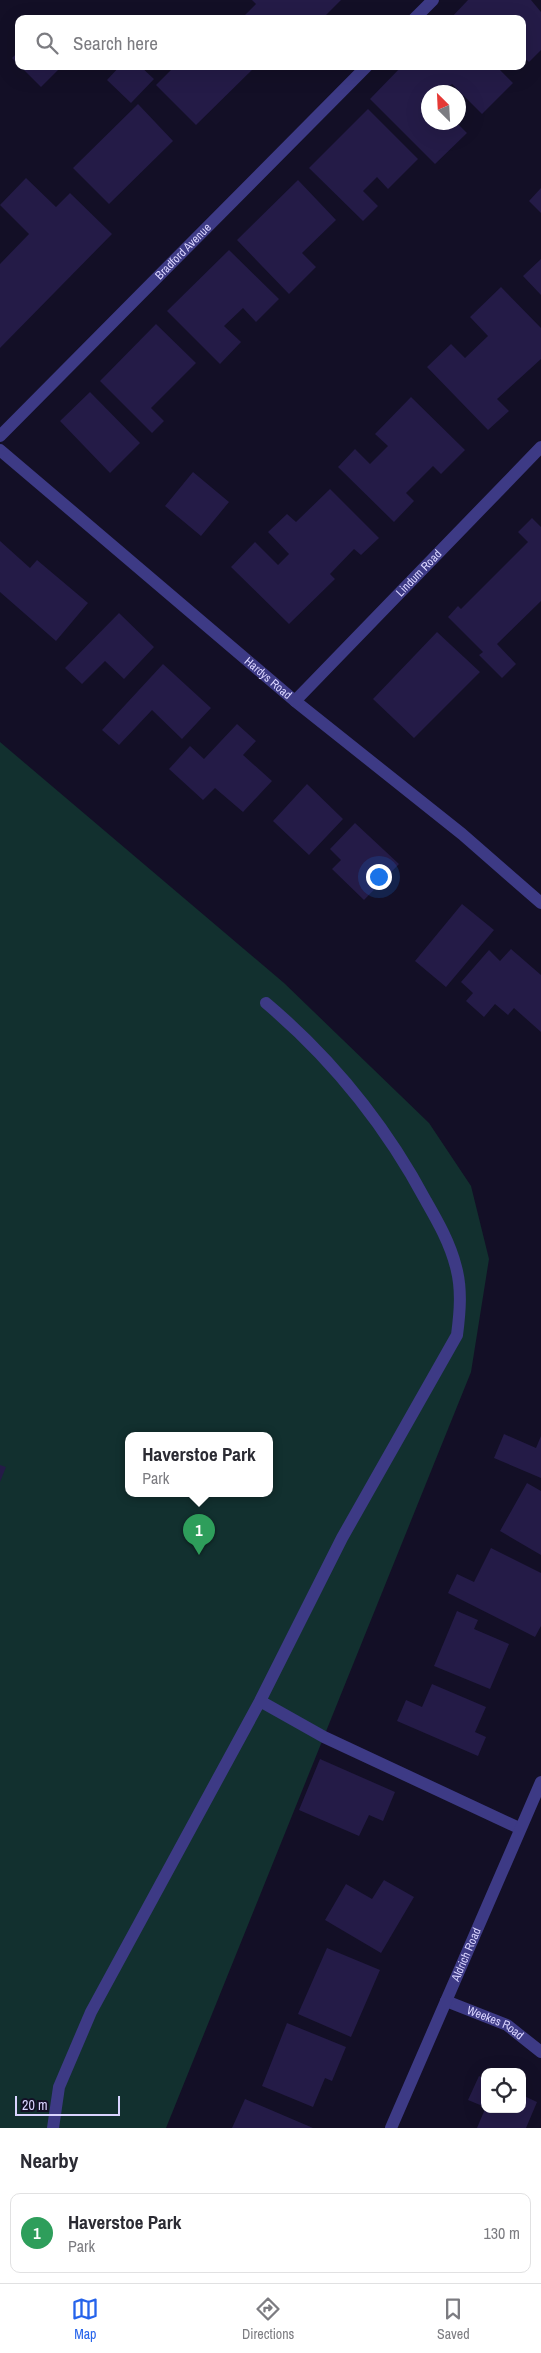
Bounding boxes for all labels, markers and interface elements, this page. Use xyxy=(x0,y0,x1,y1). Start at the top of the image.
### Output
search box xyxy=(15,15,526,70)
icon: search xyxy=(33,29,61,57)
text: Search here xyxy=(73,30,158,56)
north arrow xyxy=(421,85,466,130)
street label: Bradford Avenue xyxy=(152,220,215,283)
street label: Lindum Road xyxy=(392,546,445,600)
street label: Hardys Road xyxy=(241,653,295,703)
your location xyxy=(366,864,392,890)
popup xyxy=(125,1432,273,1497)
text: Haverstoe Park xyxy=(142,1441,256,1467)
text: Park xyxy=(142,1467,169,1489)
pin: 1 xyxy=(183,1514,215,1555)
street label: Aldrich Road xyxy=(447,1925,485,1985)
street label: Weekes Road xyxy=(465,2002,527,2043)
map controls xyxy=(481,2068,526,2113)
button: locate xyxy=(481,2068,526,2113)
scale bar xyxy=(15,2093,120,2116)
text: 20 m xyxy=(22,2096,48,2114)
text: Nearby xyxy=(20,2146,78,2175)
text: Haverstoe Park xyxy=(68,2209,181,2235)
text: 1 xyxy=(33,2222,41,2244)
text: 130 m xyxy=(484,2222,520,2244)
text: Park xyxy=(68,2235,95,2257)
tab: Map xyxy=(71,2295,99,2343)
tab: Directions xyxy=(242,2295,294,2343)
tab: Saved xyxy=(437,2295,470,2343)

